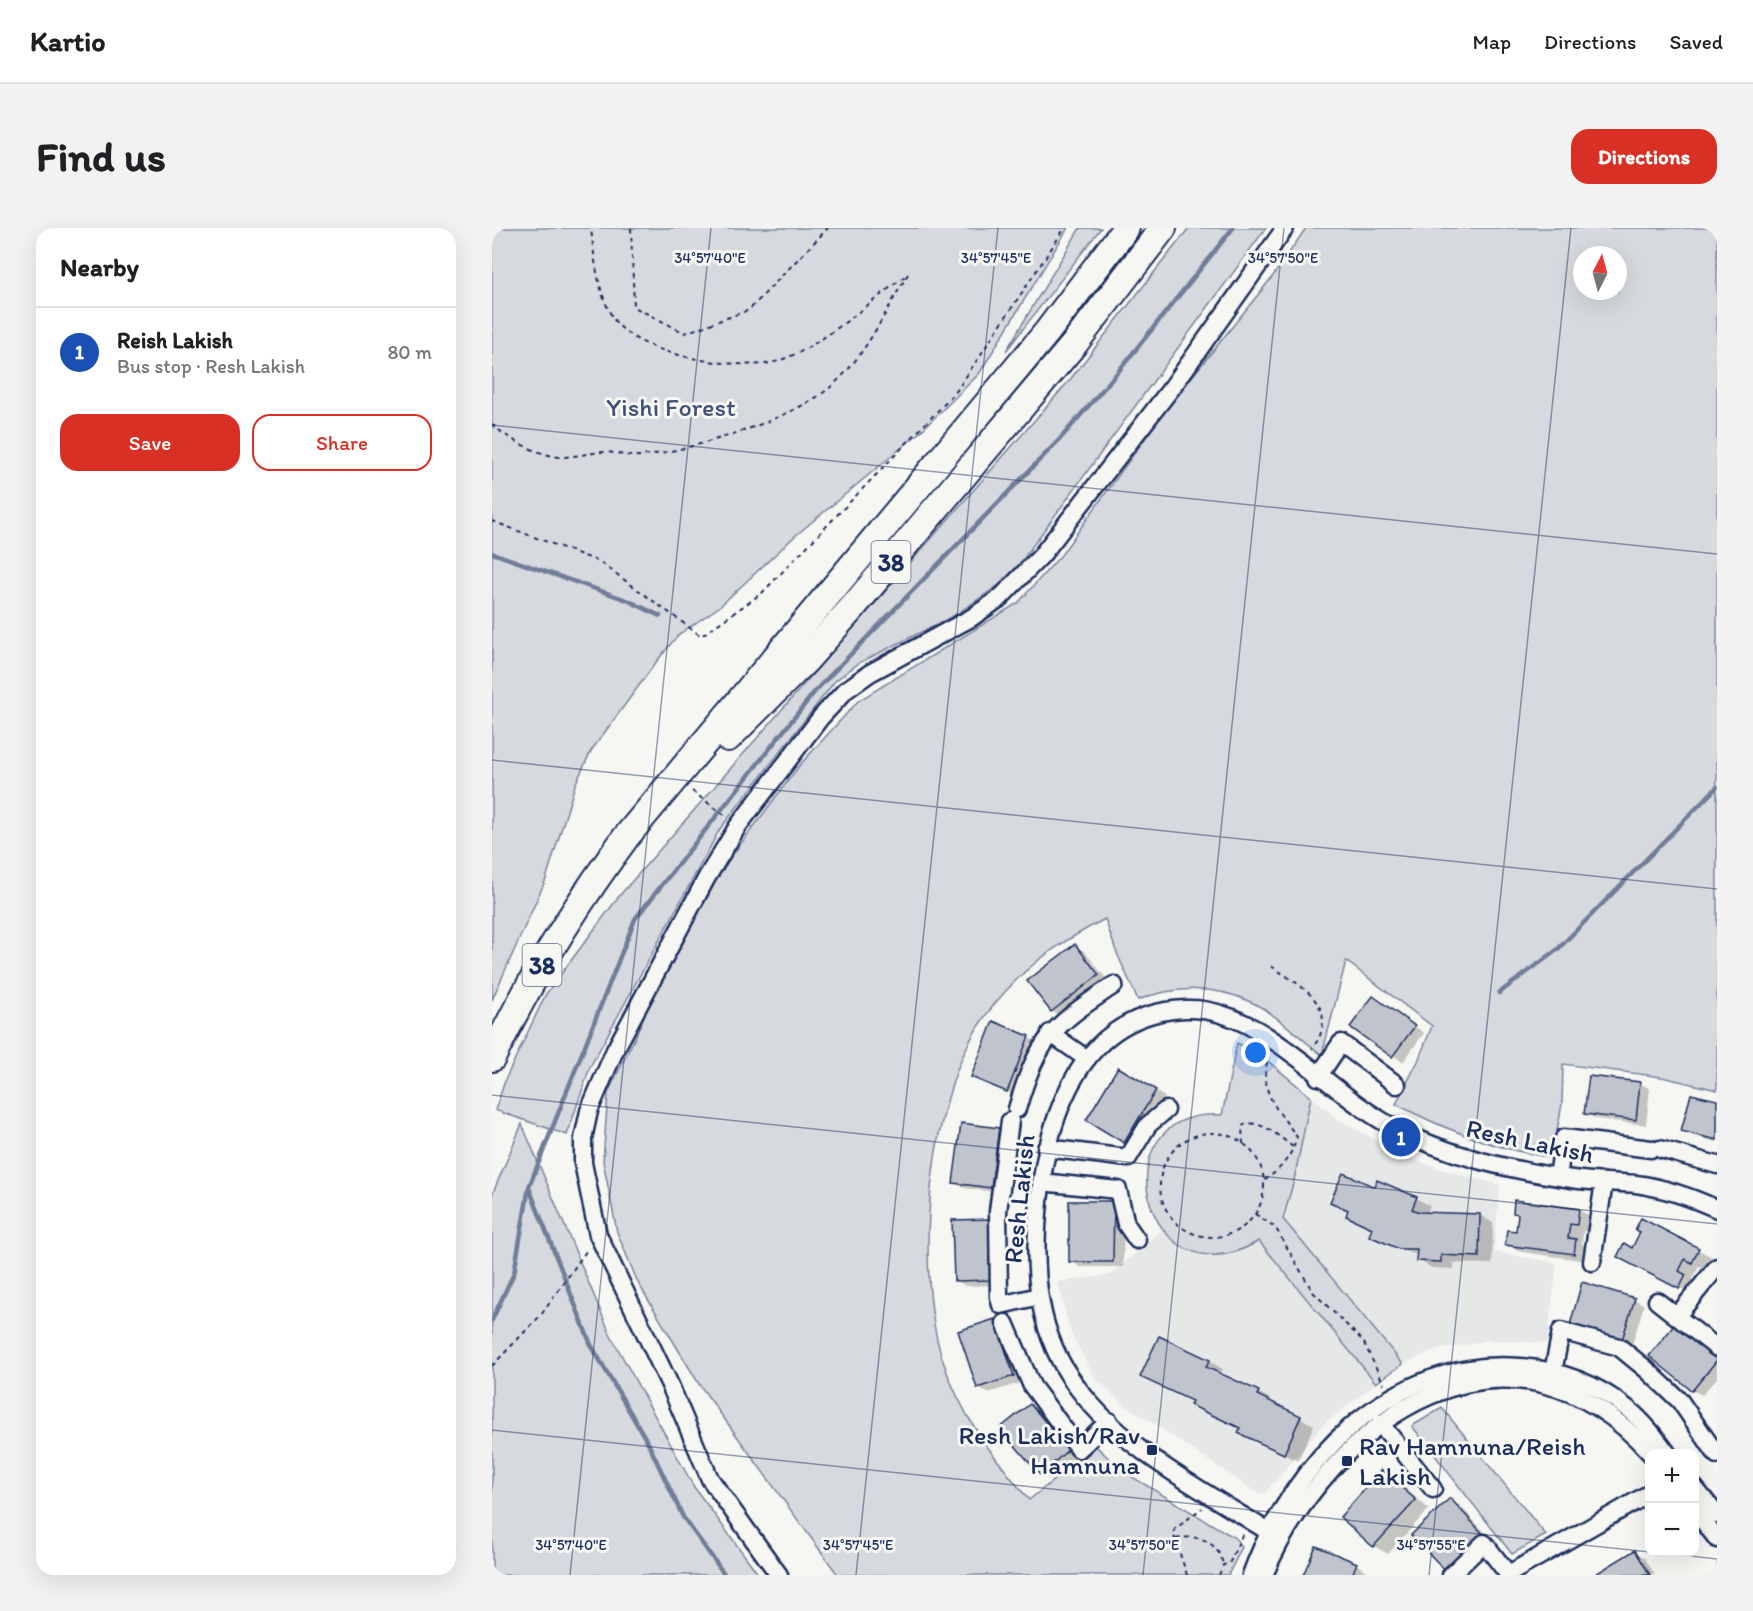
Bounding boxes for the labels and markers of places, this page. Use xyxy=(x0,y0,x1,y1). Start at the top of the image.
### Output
pin: 1 xyxy=(1382,1114,1420,1160)
place label: Resh Lakish/Rav Hamnuna xyxy=(958,1419,1140,1481)
place label: Rav Hamnuna/Reish Lakish xyxy=(1359,1430,1586,1492)
marker: Resh Lakish/Rav Hamnuna xyxy=(1145,1443,1159,1457)
marker: Rav Hamnuna/Reish Lakish xyxy=(1340,1454,1354,1468)

